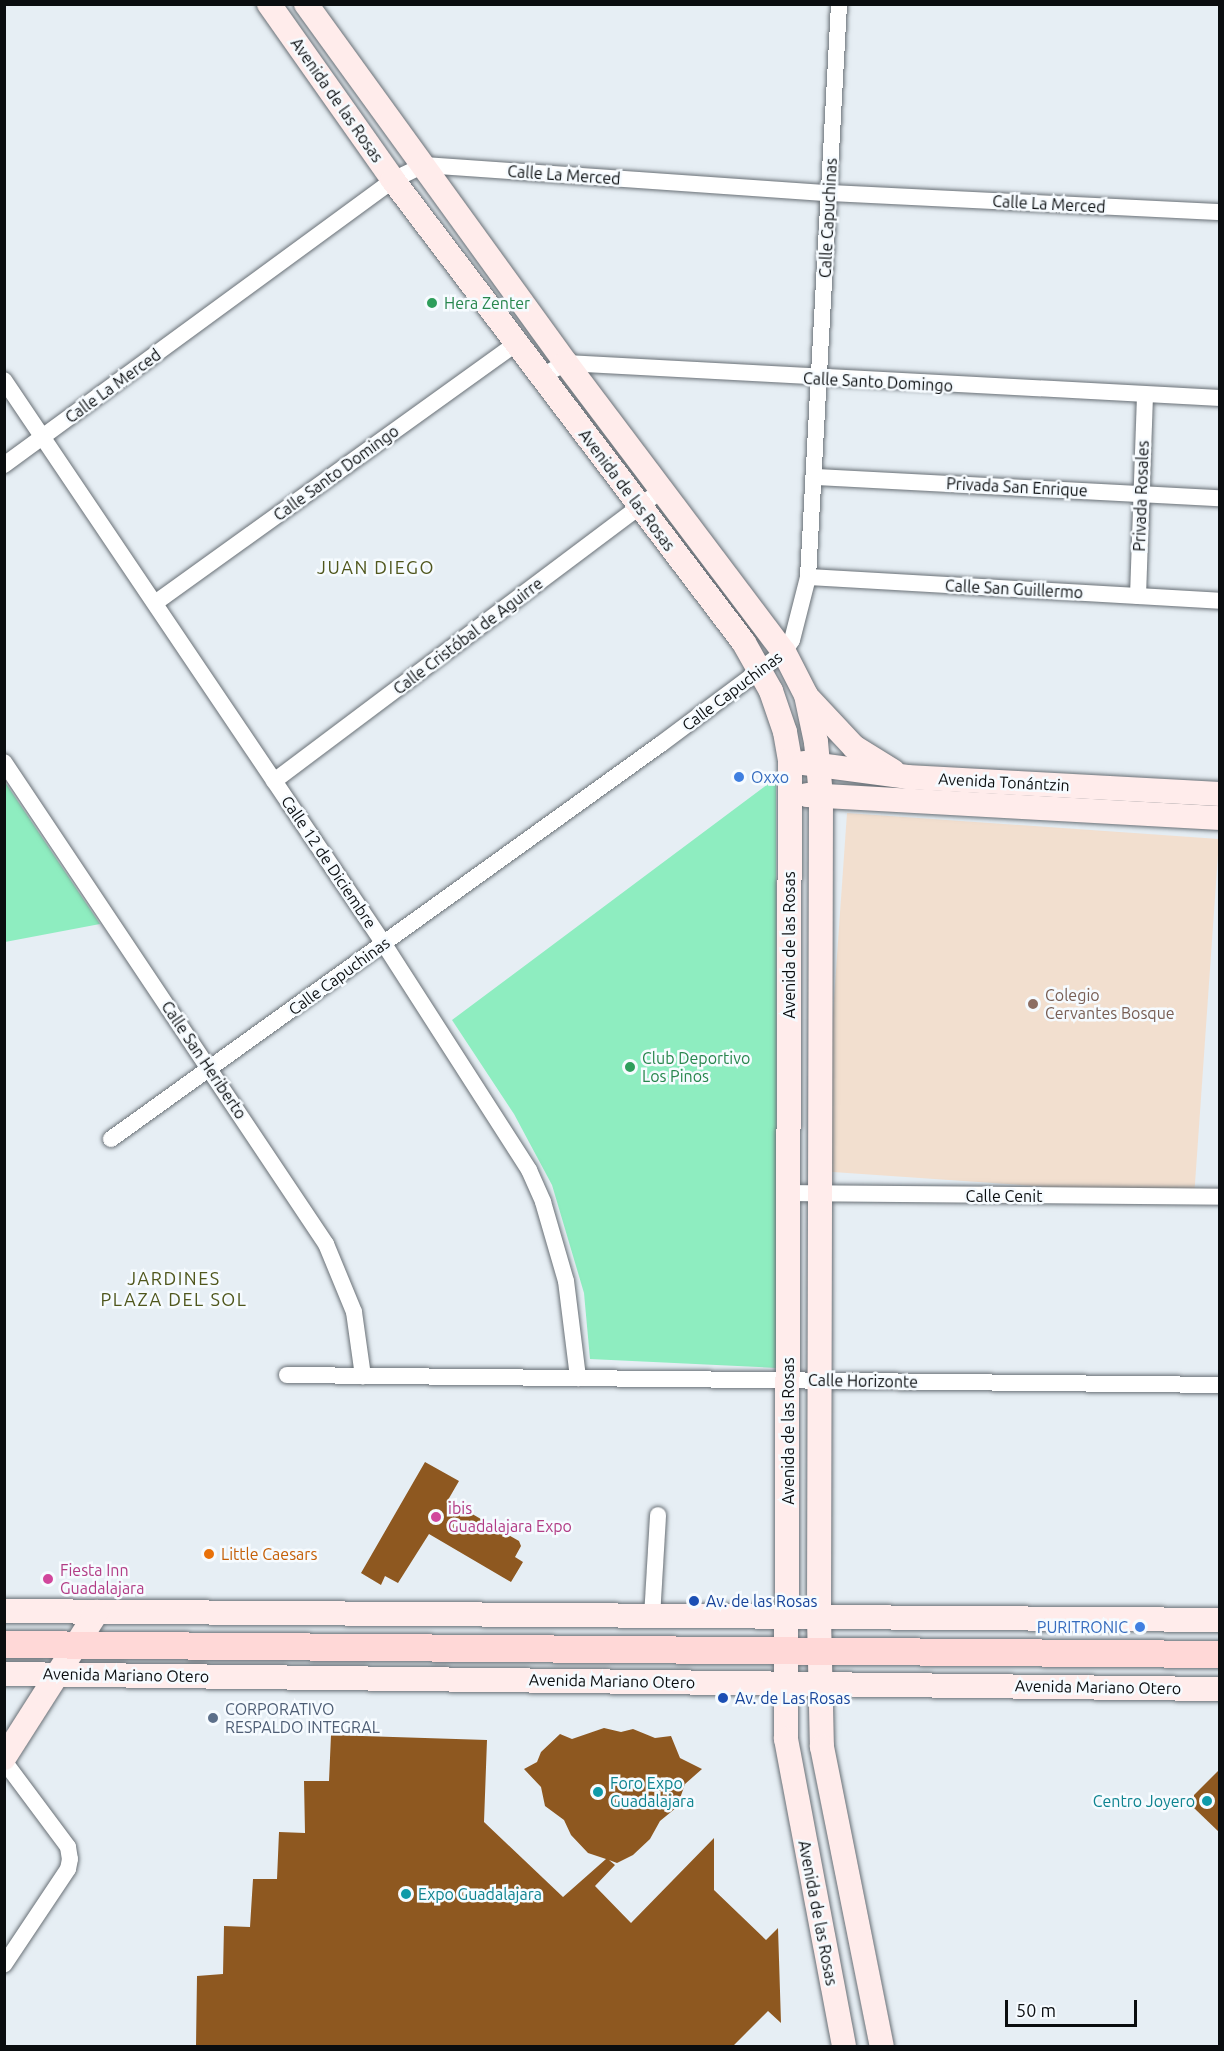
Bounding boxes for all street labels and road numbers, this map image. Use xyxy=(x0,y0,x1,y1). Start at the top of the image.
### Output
street label: Avenida de las Rosas xyxy=(287,34,387,166)
street label: Calle Capuchinas xyxy=(815,157,841,279)
street label: Calle La Merced xyxy=(507,161,621,189)
street label: Calle La Merced xyxy=(992,191,1106,217)
street label: Calle La Merced xyxy=(62,345,164,427)
street label: Calle Santo Domingo xyxy=(803,368,953,396)
street label: Calle Santo Domingo xyxy=(270,421,402,525)
street label: Avenida de las Rosas xyxy=(575,425,679,555)
street label: Privada Rosales xyxy=(1129,440,1153,552)
street label: Privada San Enrique xyxy=(946,474,1088,500)
street label: Calle Cristóbal de Aguirre xyxy=(390,574,546,698)
street label: Calle San Guillermo xyxy=(944,576,1084,602)
street label: Calle Capuchinas xyxy=(678,647,786,735)
street label: Avenida Tonántzin xyxy=(938,769,1070,795)
street label: Calle 12 de Diciembre xyxy=(277,792,381,932)
street label: Avenida de las Rosas xyxy=(779,871,799,1019)
street label: Calle Capuchinas xyxy=(285,933,393,1019)
street label: Calle San Heriberto xyxy=(157,997,251,1123)
street label: Calle Cenit xyxy=(966,1186,1042,1206)
street label: Avenida de las Rosas xyxy=(778,1357,798,1505)
street label: Calle Horizonte xyxy=(808,1370,918,1392)
street label: Avenida Mariano Otero xyxy=(43,1664,209,1686)
street label: Avenida Mariano Otero xyxy=(529,1670,695,1692)
street label: Avenida Mariano Otero xyxy=(1015,1676,1181,1698)
street label: Avenida de las Rosas xyxy=(795,1839,841,1987)

